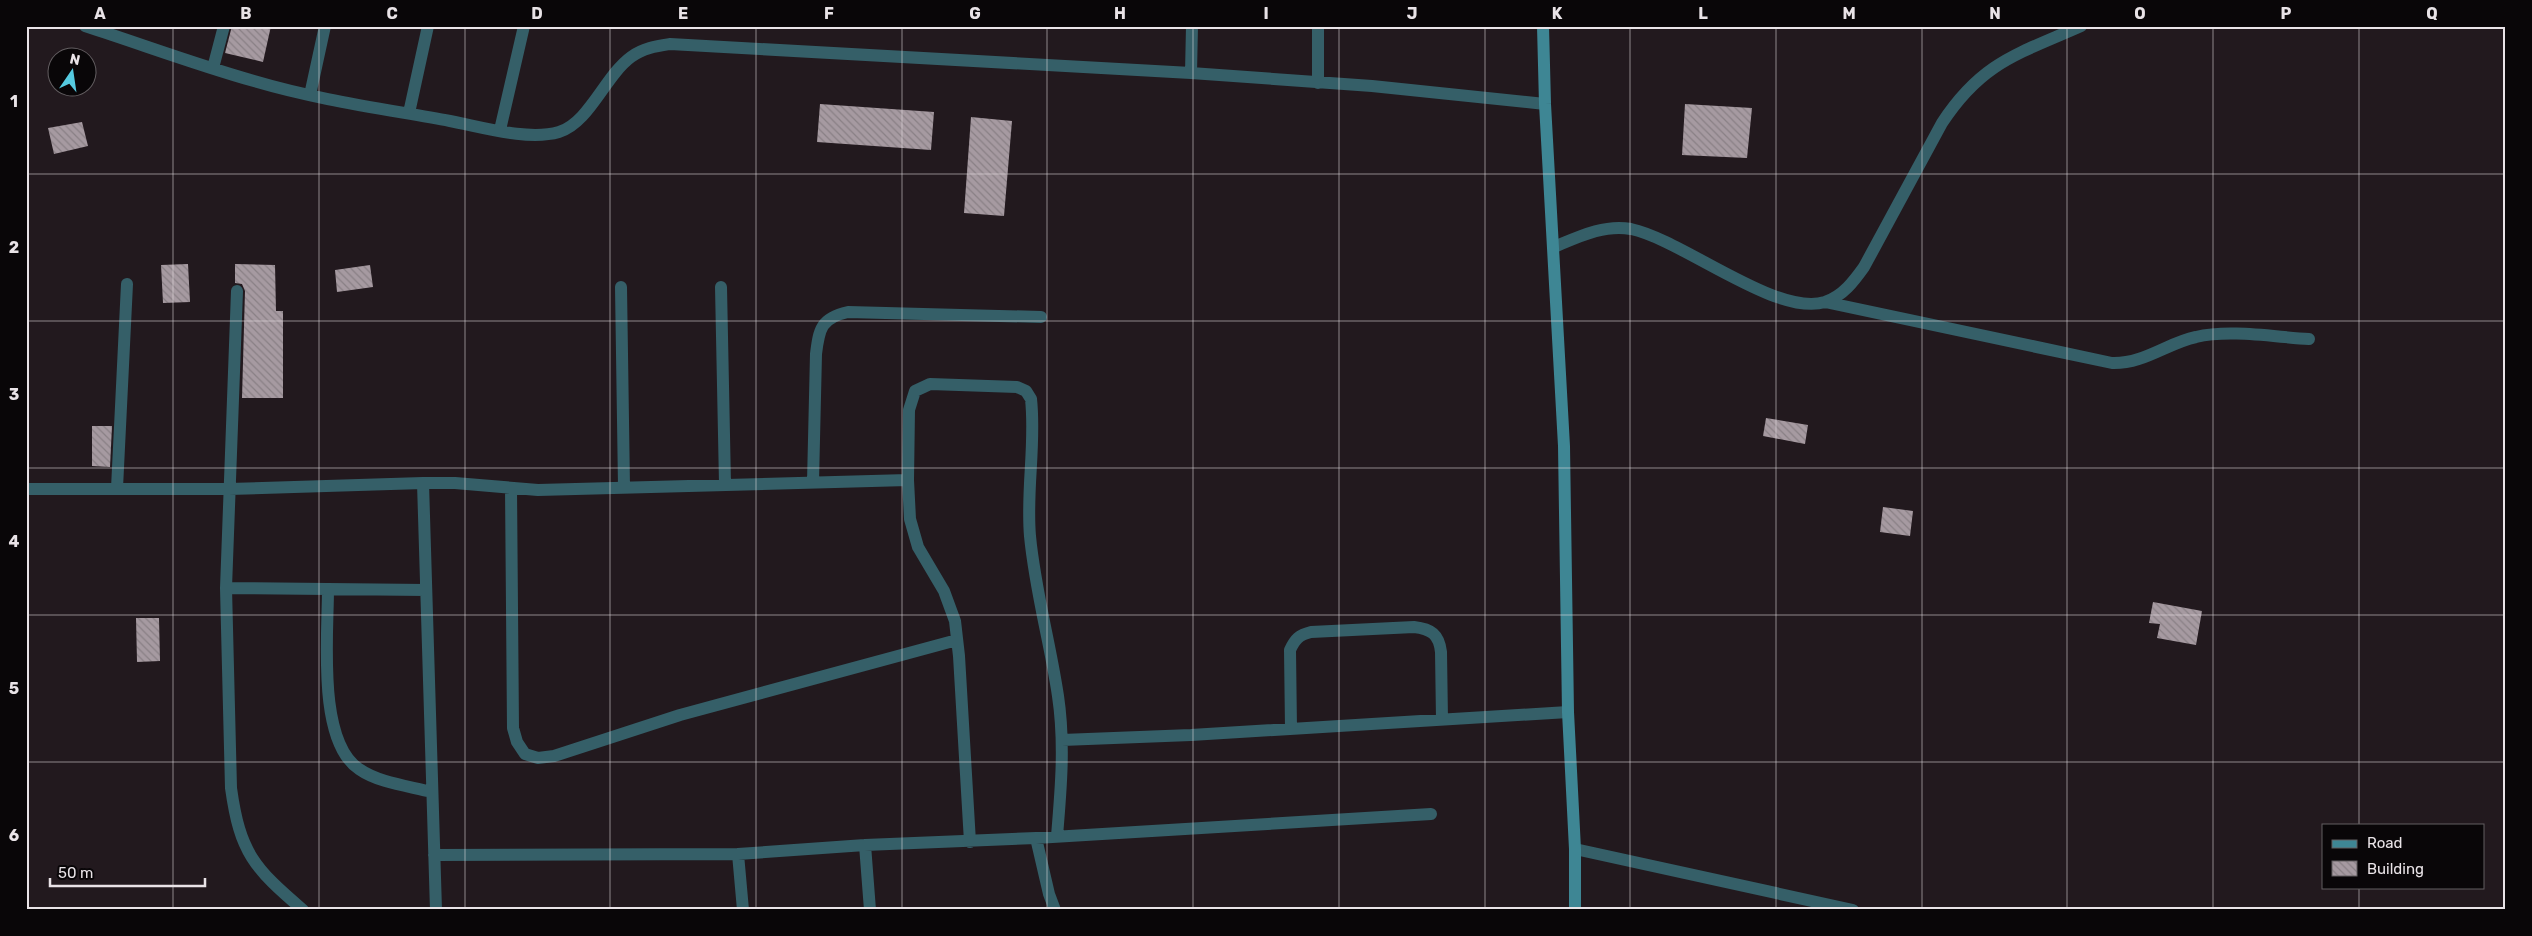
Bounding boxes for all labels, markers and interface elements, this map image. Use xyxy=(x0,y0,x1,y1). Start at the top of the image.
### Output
text: A xyxy=(94,4,106,23)
text: B xyxy=(240,4,252,23)
text: C xyxy=(386,4,398,23)
text: D xyxy=(531,4,543,23)
text: E xyxy=(678,4,688,23)
text: F xyxy=(824,4,834,23)
text: G xyxy=(969,4,981,23)
text: H xyxy=(1114,4,1126,23)
text: I xyxy=(1263,4,1269,23)
text: J xyxy=(1407,4,1417,23)
text: K xyxy=(1552,4,1563,23)
text: L xyxy=(1698,4,1708,23)
text: M xyxy=(1842,4,1856,23)
text: N xyxy=(1989,4,2001,23)
text: O xyxy=(2134,4,2146,23)
text: P xyxy=(2281,4,2292,23)
text: Q xyxy=(2426,4,2438,23)
north arrow xyxy=(48,48,98,98)
text: N xyxy=(68,50,82,69)
text: 1 xyxy=(10,92,18,111)
text: 2 xyxy=(9,238,19,257)
text: 3 xyxy=(9,385,19,404)
text: 4 xyxy=(9,532,20,551)
text: 5 xyxy=(9,679,19,698)
legend xyxy=(2322,824,2484,888)
text: 6 xyxy=(9,826,19,845)
text: Road xyxy=(2367,834,2403,852)
scale bar xyxy=(50,856,205,888)
text: Building xyxy=(2367,860,2424,878)
text: 50 m xyxy=(58,864,93,882)

